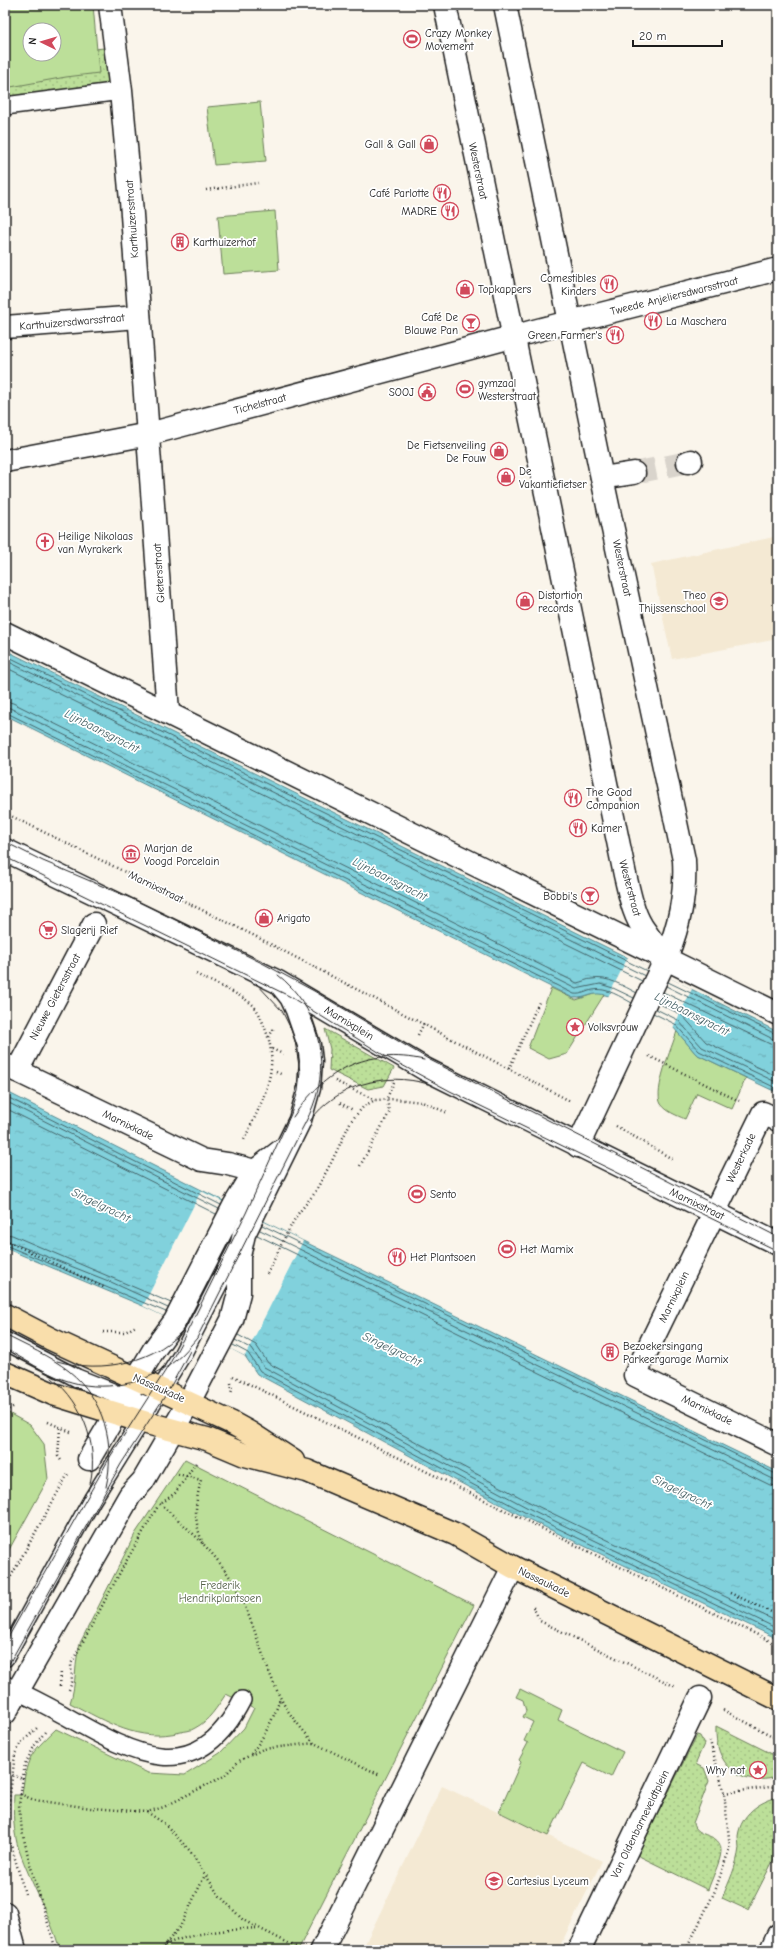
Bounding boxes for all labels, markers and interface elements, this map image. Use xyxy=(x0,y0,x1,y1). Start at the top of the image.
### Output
north arrow xyxy=(22,22,62,62)
scale bar xyxy=(633,22,722,48)
place label: Crazy Monkey Movement xyxy=(425,27,492,53)
sports icon: Crazy Monkey Movement xyxy=(402,29,422,49)
text: 20 m xyxy=(639,29,667,43)
text: N xyxy=(26,37,39,45)
shop icon: Gall & Gall xyxy=(419,134,439,154)
place label: Gall & Gall xyxy=(365,138,416,151)
street label: Westerstraat xyxy=(466,141,491,202)
street label: Karthuizersstraat xyxy=(123,178,141,259)
restaurant icon: Café Parlotte xyxy=(432,183,452,203)
place label: Café Parlotte xyxy=(369,187,429,200)
restaurant icon: MADRE xyxy=(440,201,460,221)
place label: MADRE xyxy=(401,205,437,218)
building icon: Karthuizerhof xyxy=(170,232,190,252)
place label: Karthuizerhof xyxy=(193,236,256,249)
place label: Comestibles Kinders xyxy=(540,272,596,298)
restaurant icon: Comestibles Kinders xyxy=(599,274,619,294)
street label: Tweede Anjeliersdwarsstraat xyxy=(609,274,740,318)
shop icon: Topkappers xyxy=(455,279,475,299)
place label: Topkappers xyxy=(478,283,532,296)
street label: Karthuizersdwarsstraat xyxy=(19,311,126,333)
place label: Café De Blauwe Pan xyxy=(404,311,458,337)
restaurant icon: La Maschera xyxy=(643,311,663,331)
bar icon: Café De Blauwe Pan xyxy=(461,313,481,333)
place label: La Maschera xyxy=(666,315,727,328)
restaurant icon: Green Farmer's xyxy=(605,325,625,345)
place label: Green Farmer's xyxy=(528,329,602,342)
place label: gymzaal Westerstraat xyxy=(478,377,537,403)
sports icon: gymzaal Westerstraat xyxy=(455,379,475,399)
public building icon: SOOJ xyxy=(417,382,437,402)
place label: SOOJ xyxy=(389,386,414,399)
street label: Tichelstraat xyxy=(232,391,288,417)
place label: De Fietsenveiling De Fouw xyxy=(407,439,486,465)
shop icon: De Fietsenveiling De Fouw xyxy=(489,441,509,461)
place label: De Vakantiefietser xyxy=(519,465,587,491)
shop icon: De Vakantiefietser xyxy=(496,467,516,487)
place label: Heilige Nikolaas van Myrakerk xyxy=(57,530,133,556)
church icon: Heilige Nikolaas van Myrakerk xyxy=(35,532,55,552)
street label: Westerstraat xyxy=(610,538,635,599)
street label: Gietersstraat xyxy=(150,542,168,603)
place label: Distortion records xyxy=(538,589,583,615)
place label: Theo Thijssenschool xyxy=(639,589,706,615)
shop icon: Distortion records xyxy=(515,591,535,611)
school or university icon: Theo Thijssenschool xyxy=(709,591,729,611)
water label: Lijnbaansgracht xyxy=(62,706,143,756)
place label: The Good Companion xyxy=(586,786,640,812)
restaurant icon: The Good Companion xyxy=(563,788,583,808)
restaurant icon: Kamer xyxy=(568,818,588,838)
place label: Kamer xyxy=(591,822,622,835)
place label: Marjan de Voogd Porcelain xyxy=(144,842,219,868)
museum icon: Marjan de Voogd Porcelain xyxy=(121,844,141,864)
water label: Lijnbaansgracht xyxy=(350,854,431,904)
street label: Westerstraat xyxy=(616,858,644,918)
street label: Marnixstraat xyxy=(126,868,186,906)
bar icon: Bobbi's xyxy=(580,886,600,906)
place label: Bobbi's xyxy=(543,890,577,903)
shop icon: Arigato xyxy=(254,908,274,928)
place label: Arigato xyxy=(277,912,311,925)
supermarket icon: Slagerij Rief xyxy=(38,920,58,940)
place label: Slagerij Rief xyxy=(61,924,118,937)
street label: Nieuwe Gietersstraat xyxy=(27,951,84,1042)
water label: Lijnbaansgracht xyxy=(652,989,733,1039)
street label: Marnixplein xyxy=(322,1003,376,1043)
place icon: Volksvrouw xyxy=(565,1017,585,1037)
place label: Volksvrouw xyxy=(588,1021,639,1034)
street label: Marnixkade xyxy=(100,1107,156,1143)
street label: Westerkade xyxy=(723,1131,759,1185)
sports icon: Sento xyxy=(407,1184,427,1204)
water label: Singelgracht xyxy=(69,1185,134,1226)
street label: Marnixstraat xyxy=(667,1185,727,1223)
place label: Sento xyxy=(430,1188,456,1201)
sports icon: Het Marnix xyxy=(497,1239,517,1259)
place label: Het Marnix xyxy=(520,1243,574,1256)
restaurant icon: Het Plantsoen xyxy=(387,1247,407,1267)
place label: Het Plantsoen xyxy=(410,1251,476,1264)
street label: Marnixplein xyxy=(656,1269,692,1325)
water label: Singelgracht xyxy=(360,1329,425,1370)
place label: Bezoekersingang Parkeergarage Marnix xyxy=(623,1340,729,1366)
building icon: Bezoekersingang Parkeergarage Marnix xyxy=(600,1342,620,1362)
street label: Nassaukade xyxy=(131,1371,187,1405)
street label: Marnixkade xyxy=(679,1392,735,1428)
water label: Singelgracht xyxy=(650,1472,715,1513)
street label: Nassaukade xyxy=(516,1564,572,1600)
park label: Frederik Hendrikplantsoen xyxy=(179,1579,261,1605)
place icon: Why not xyxy=(748,1760,768,1780)
place label: Why not xyxy=(706,1764,746,1777)
street label: Van Oldenbarneveldtplein xyxy=(608,1768,672,1880)
school or university icon: Cartesius Lyceum xyxy=(484,1871,504,1891)
place label: Cartesius Lyceum xyxy=(507,1875,589,1888)

